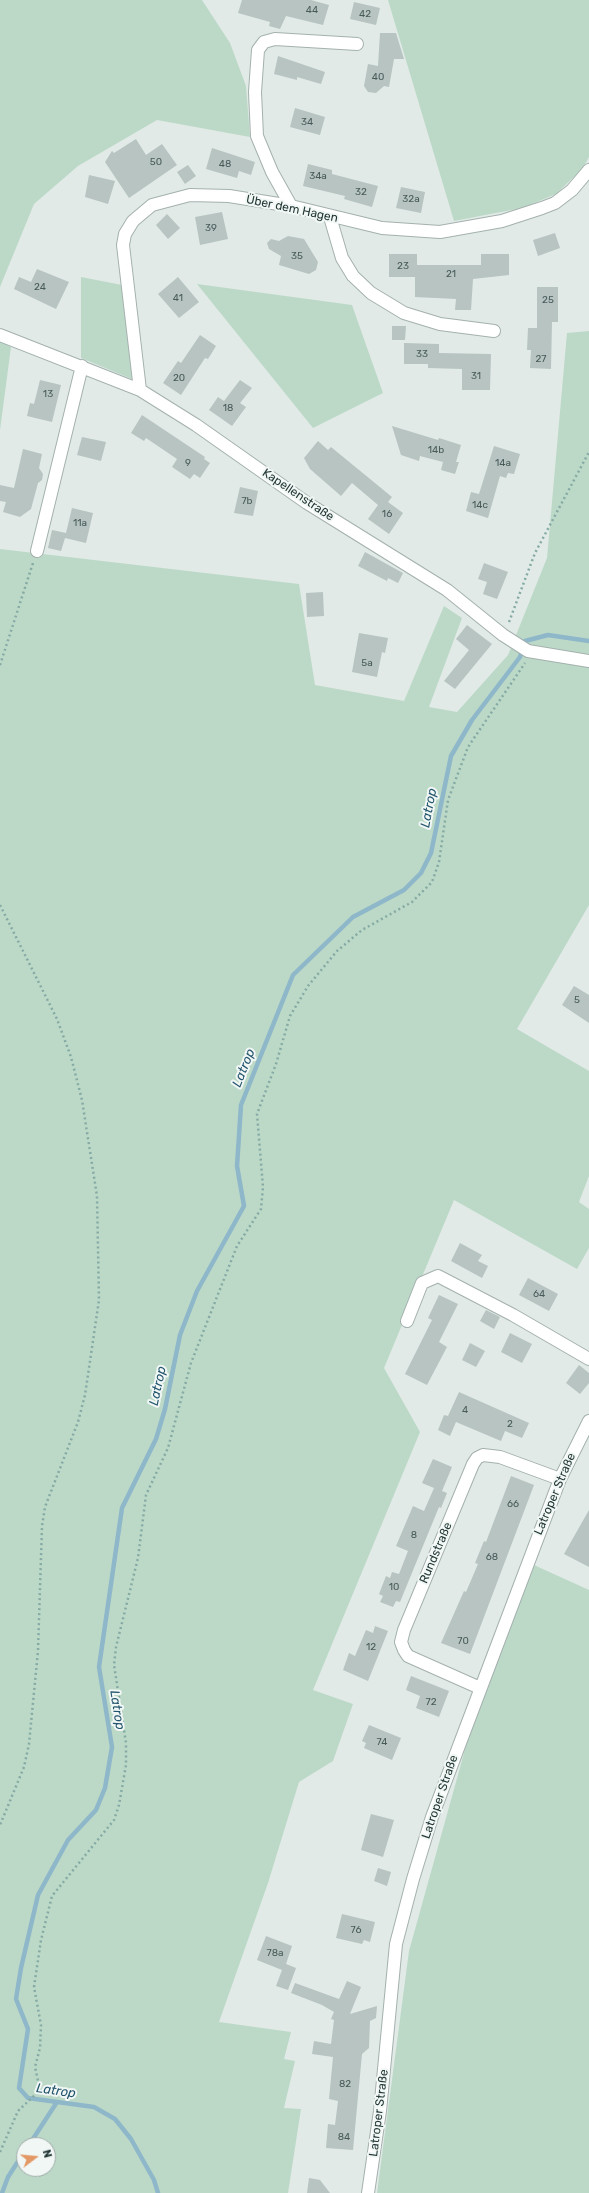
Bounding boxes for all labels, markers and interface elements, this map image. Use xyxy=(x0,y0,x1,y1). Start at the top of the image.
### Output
house number: 44 xyxy=(306,4,318,16)
house number: 42 xyxy=(359,8,371,20)
house number: 40 xyxy=(372,71,384,83)
house number: 34 xyxy=(301,116,313,128)
house number: 50 xyxy=(150,156,162,168)
house number: 48 xyxy=(219,158,231,170)
house number: 34a xyxy=(309,170,327,182)
house number: 32 xyxy=(355,186,367,198)
street label: Über dem Hagen xyxy=(245,192,339,226)
house number: 32a xyxy=(402,193,420,205)
house number: 39 xyxy=(205,222,217,234)
house number: 35 xyxy=(291,250,303,262)
house number: 23 xyxy=(397,260,409,272)
house number: 21 xyxy=(446,268,456,280)
house number: 24 xyxy=(34,281,46,293)
house number: 41 xyxy=(173,292,183,304)
house number: 25 xyxy=(542,294,554,306)
house number: 33 xyxy=(416,348,428,360)
house number: 27 xyxy=(536,353,546,365)
house number: 31 xyxy=(471,370,481,382)
house number: 20 xyxy=(173,372,185,384)
house number: 13 xyxy=(43,388,53,400)
house number: 18 xyxy=(223,402,233,414)
house number: 14b xyxy=(428,444,444,456)
house number: 9 xyxy=(185,457,191,469)
house number: 14a xyxy=(495,457,511,469)
street label: Kapellenstraße xyxy=(260,466,336,524)
house number: 7b xyxy=(241,495,253,507)
house number: 14c xyxy=(472,499,488,511)
house number: 16 xyxy=(382,508,392,520)
house number: 11a xyxy=(73,517,87,529)
house number: 5a xyxy=(361,657,373,669)
water label: Latrop xyxy=(418,787,440,829)
house number: 5 xyxy=(574,994,580,1006)
water label: Latrop xyxy=(229,1047,259,1089)
house number: 64 xyxy=(533,1288,545,1300)
water label: Latrop xyxy=(146,1365,170,1407)
house number: 4 xyxy=(462,1404,468,1416)
house number: 2 xyxy=(507,1418,513,1430)
street label: Latroper Straße xyxy=(531,1451,579,1537)
house number: 66 xyxy=(507,1498,519,1510)
street label: Rundstraße xyxy=(417,1520,455,1586)
house number: 8 xyxy=(411,1529,417,1541)
house number: 68 xyxy=(486,1551,498,1563)
house number: 10 xyxy=(389,1581,399,1593)
house number: 70 xyxy=(457,1635,469,1647)
house number: 12 xyxy=(366,1641,376,1653)
water label: Latrop xyxy=(106,1689,128,1731)
house number: 72 xyxy=(426,1696,436,1708)
house number: 74 xyxy=(377,1736,387,1748)
street label: Latroper Straße xyxy=(419,1753,461,1841)
house number: 76 xyxy=(351,1924,361,1936)
house number: 78a xyxy=(266,1947,284,1959)
street label: Latroper Straße xyxy=(367,2069,391,2157)
house number: 82 xyxy=(339,2078,351,2090)
water label: Latrop xyxy=(35,2081,77,2101)
house number: 84 xyxy=(338,2131,350,2143)
north arrow xyxy=(16,2137,56,2177)
text: N xyxy=(40,2148,54,2159)

